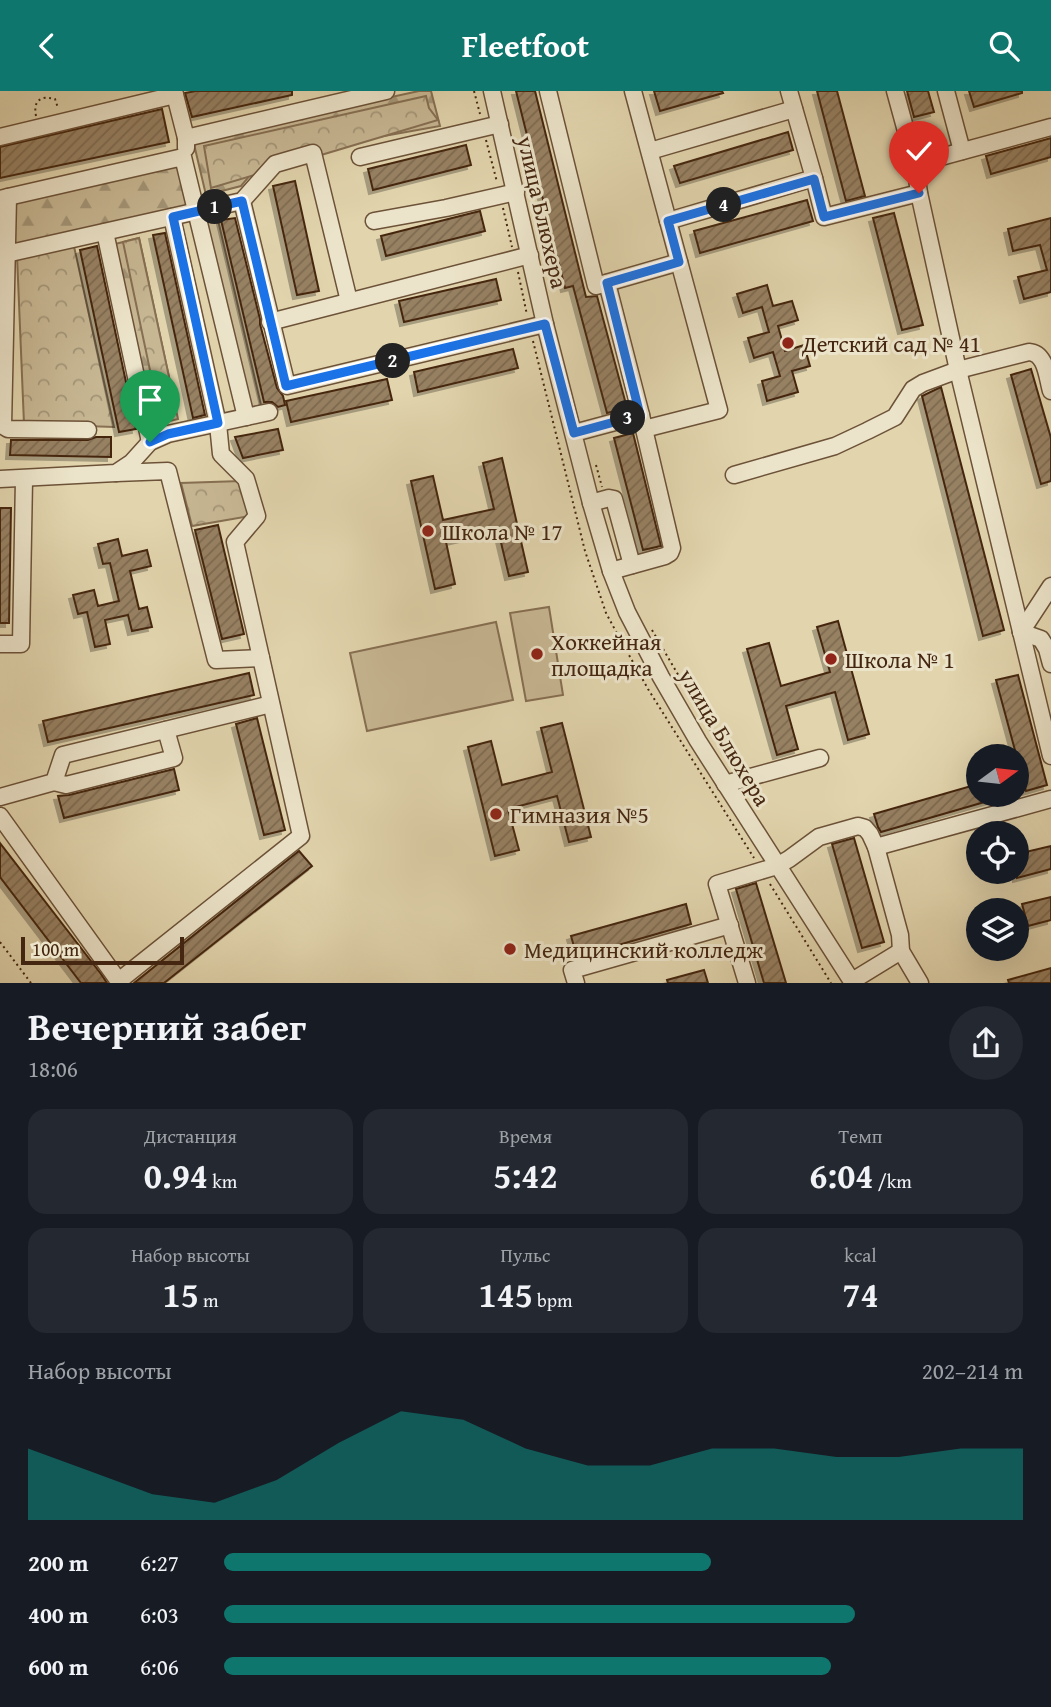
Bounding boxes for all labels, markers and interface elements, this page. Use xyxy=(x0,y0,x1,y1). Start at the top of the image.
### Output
text: Fleetfoot xyxy=(462,22,589,69)
icon: back xyxy=(28,27,66,65)
icon: search xyxy=(985,27,1023,65)
pin xyxy=(889,121,949,193)
street label: улица Блюхера xyxy=(509,132,577,291)
icon: check xyxy=(900,132,938,170)
pin: 4 xyxy=(706,187,742,223)
pin: 1 xyxy=(198,190,232,225)
text: 4 xyxy=(719,190,728,218)
text: 1 xyxy=(210,192,219,220)
place label: Детский сад № 41 xyxy=(801,327,981,360)
marker: Детский сад № 41 xyxy=(780,335,796,351)
pin: 2 xyxy=(376,343,410,379)
text: 2 xyxy=(388,346,397,374)
pin xyxy=(120,370,180,442)
icon: arrive xyxy=(131,381,169,419)
pin: 3 xyxy=(610,401,646,435)
text: 3 xyxy=(623,403,632,431)
place label: Школа № 17 xyxy=(442,515,563,548)
marker: Школа № 17 xyxy=(420,523,436,539)
place label: Хоккейная площадка xyxy=(551,625,662,684)
place label: Школа № 1 xyxy=(845,643,955,676)
marker: Хоккейная площадка xyxy=(529,646,545,662)
marker: Школа № 1 xyxy=(823,651,839,667)
street label: улица Блюхера xyxy=(670,661,779,812)
north arrow xyxy=(966,744,1029,807)
map controls xyxy=(966,744,1029,961)
place label: Гимназия №5 xyxy=(510,798,649,831)
marker: Гимназия №5 xyxy=(488,806,504,822)
button: locate xyxy=(966,821,1029,884)
button: layers xyxy=(966,898,1029,961)
scale bar xyxy=(21,933,184,965)
place label: Медицинский колледж xyxy=(524,933,763,966)
text: 100 m xyxy=(32,935,79,963)
marker: Медицинский колледж xyxy=(502,941,518,957)
text: Вечерний забег xyxy=(28,998,306,1054)
button: share xyxy=(949,1006,1023,1080)
text: 18:06 xyxy=(28,1052,78,1085)
text: Дистанция xyxy=(144,1122,237,1150)
text: Время xyxy=(499,1122,552,1150)
text: Темп xyxy=(839,1122,882,1150)
text: 0.94 xyxy=(144,1150,208,1201)
text: 5:42 xyxy=(493,1150,558,1201)
text: 6:04 xyxy=(809,1150,873,1201)
text: km xyxy=(208,1167,237,1195)
text: /km xyxy=(873,1167,912,1195)
text: Набор высоты xyxy=(131,1241,250,1269)
text: Пульс xyxy=(501,1241,550,1269)
text: kcal xyxy=(844,1241,877,1269)
text: 15 xyxy=(163,1269,199,1320)
text: 145 xyxy=(478,1269,533,1320)
text: 74 xyxy=(842,1269,879,1320)
text: m xyxy=(199,1286,218,1314)
text: bpm xyxy=(533,1286,573,1314)
text: Набор высоты xyxy=(28,1354,172,1387)
text: 202–214 m xyxy=(922,1354,1023,1387)
text: 200 m xyxy=(28,1546,89,1579)
text: 6:27 xyxy=(140,1546,179,1579)
text: 400 m xyxy=(28,1598,89,1631)
text: 6:03 xyxy=(140,1598,179,1631)
text: 600 m xyxy=(28,1650,89,1683)
text: 6:06 xyxy=(140,1650,179,1683)

